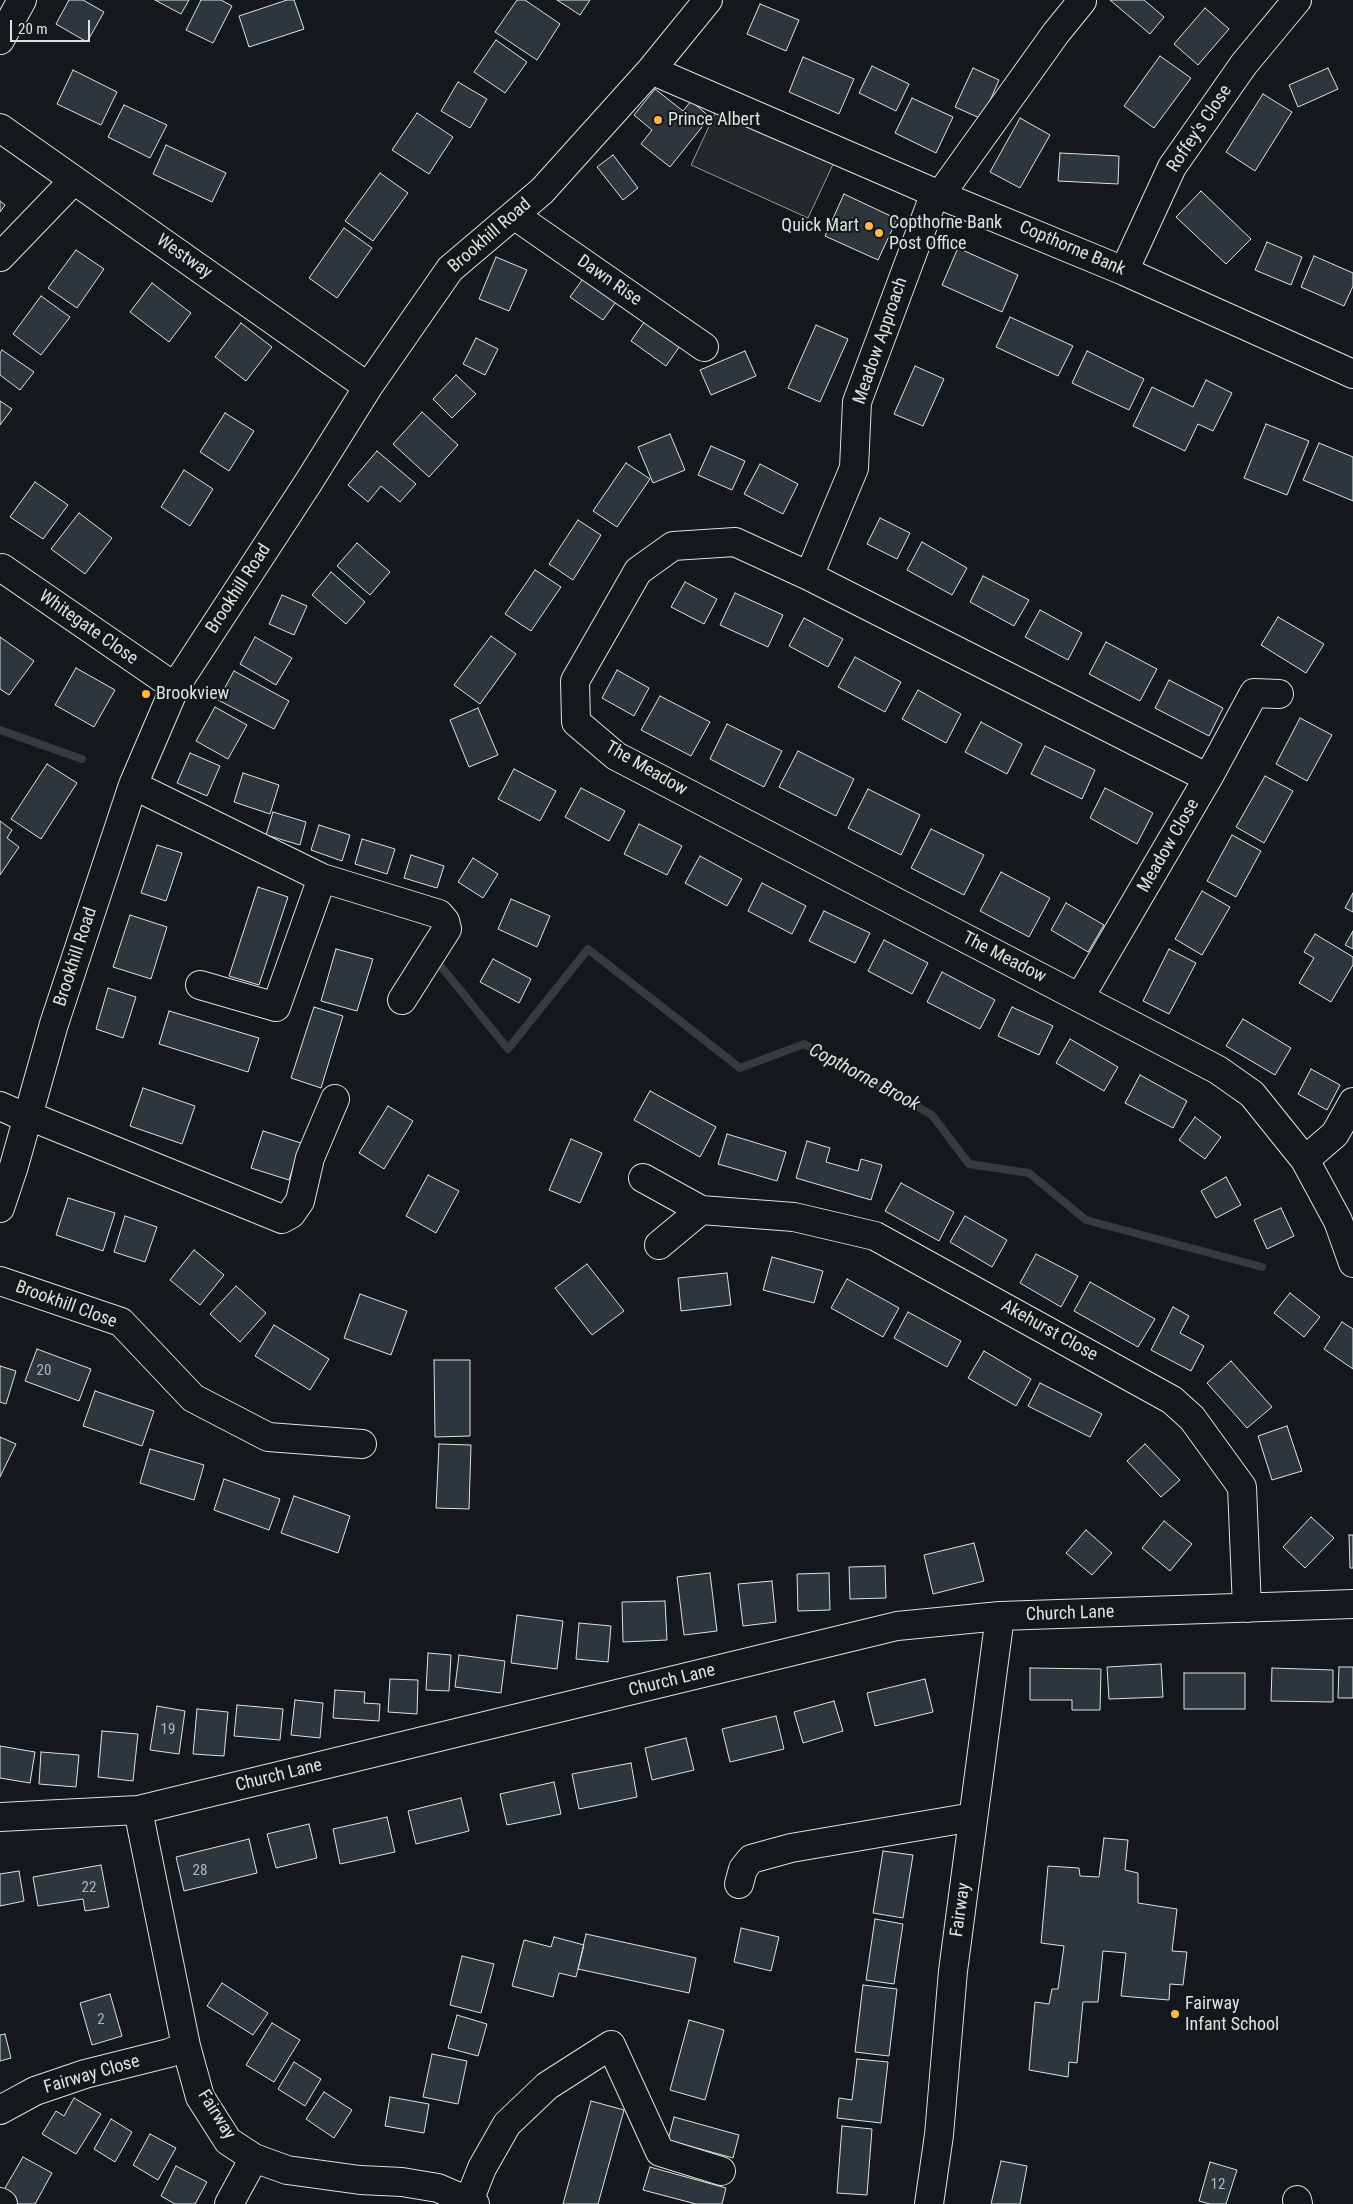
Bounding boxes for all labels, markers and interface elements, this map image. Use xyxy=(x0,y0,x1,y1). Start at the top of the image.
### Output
scale bar xyxy=(12,10,92,42)
text: 20 m xyxy=(18,20,48,38)
street label: Roffey's Close xyxy=(1163,81,1237,177)
place label: Prince Albert xyxy=(668,109,760,131)
marker: Prince Albert xyxy=(652,114,664,126)
street label: Brookhill Road xyxy=(444,194,536,278)
place label: Copthorne Bank Post Office xyxy=(889,212,1002,254)
place label: Quick Mart xyxy=(781,215,859,237)
street label: Copthorne Bank xyxy=(1016,217,1128,281)
marker: Quick Mart xyxy=(863,220,875,232)
marker: Copthorne Bank Post Office xyxy=(873,227,885,239)
street label: Westway xyxy=(152,230,216,284)
street label: Dawn Rise xyxy=(573,251,645,311)
street label: Meadow Approach xyxy=(849,275,913,407)
street label: Brookhill Road xyxy=(202,540,276,638)
street label: Whitegate Close xyxy=(34,586,142,670)
place label: Brookview xyxy=(156,683,229,705)
marker: Brookview xyxy=(140,688,152,700)
street label: The Meadow xyxy=(601,737,691,801)
street label: Meadow Close xyxy=(1134,795,1204,897)
street label: Brookhill Road xyxy=(50,905,102,1009)
street label: The Meadow xyxy=(959,928,1049,988)
water label: Copthorne Brook xyxy=(805,1039,923,1117)
street label: Brookhill Close xyxy=(12,1277,120,1333)
street label: Akehurst Close xyxy=(997,1296,1101,1366)
house number: 20 xyxy=(37,1362,51,1380)
street label: Church Lane xyxy=(1025,1602,1115,1626)
street label: Church Lane xyxy=(627,1660,717,1702)
house number: 19 xyxy=(161,1721,175,1739)
street label: Church Lane xyxy=(234,1755,324,1797)
house number: 28 xyxy=(193,1862,207,1880)
house number: 22 xyxy=(82,1879,96,1897)
street label: Fairway xyxy=(947,1882,975,1938)
place label: Fairway Infant School xyxy=(1185,1993,1279,2036)
marker: Fairway Infant School xyxy=(1169,2008,1181,2020)
house number: 2 xyxy=(97,2011,105,2029)
street label: Fairway Close xyxy=(42,2051,142,2099)
street label: Fairway xyxy=(192,2086,240,2144)
house number: 12 xyxy=(1211,2176,1225,2194)

